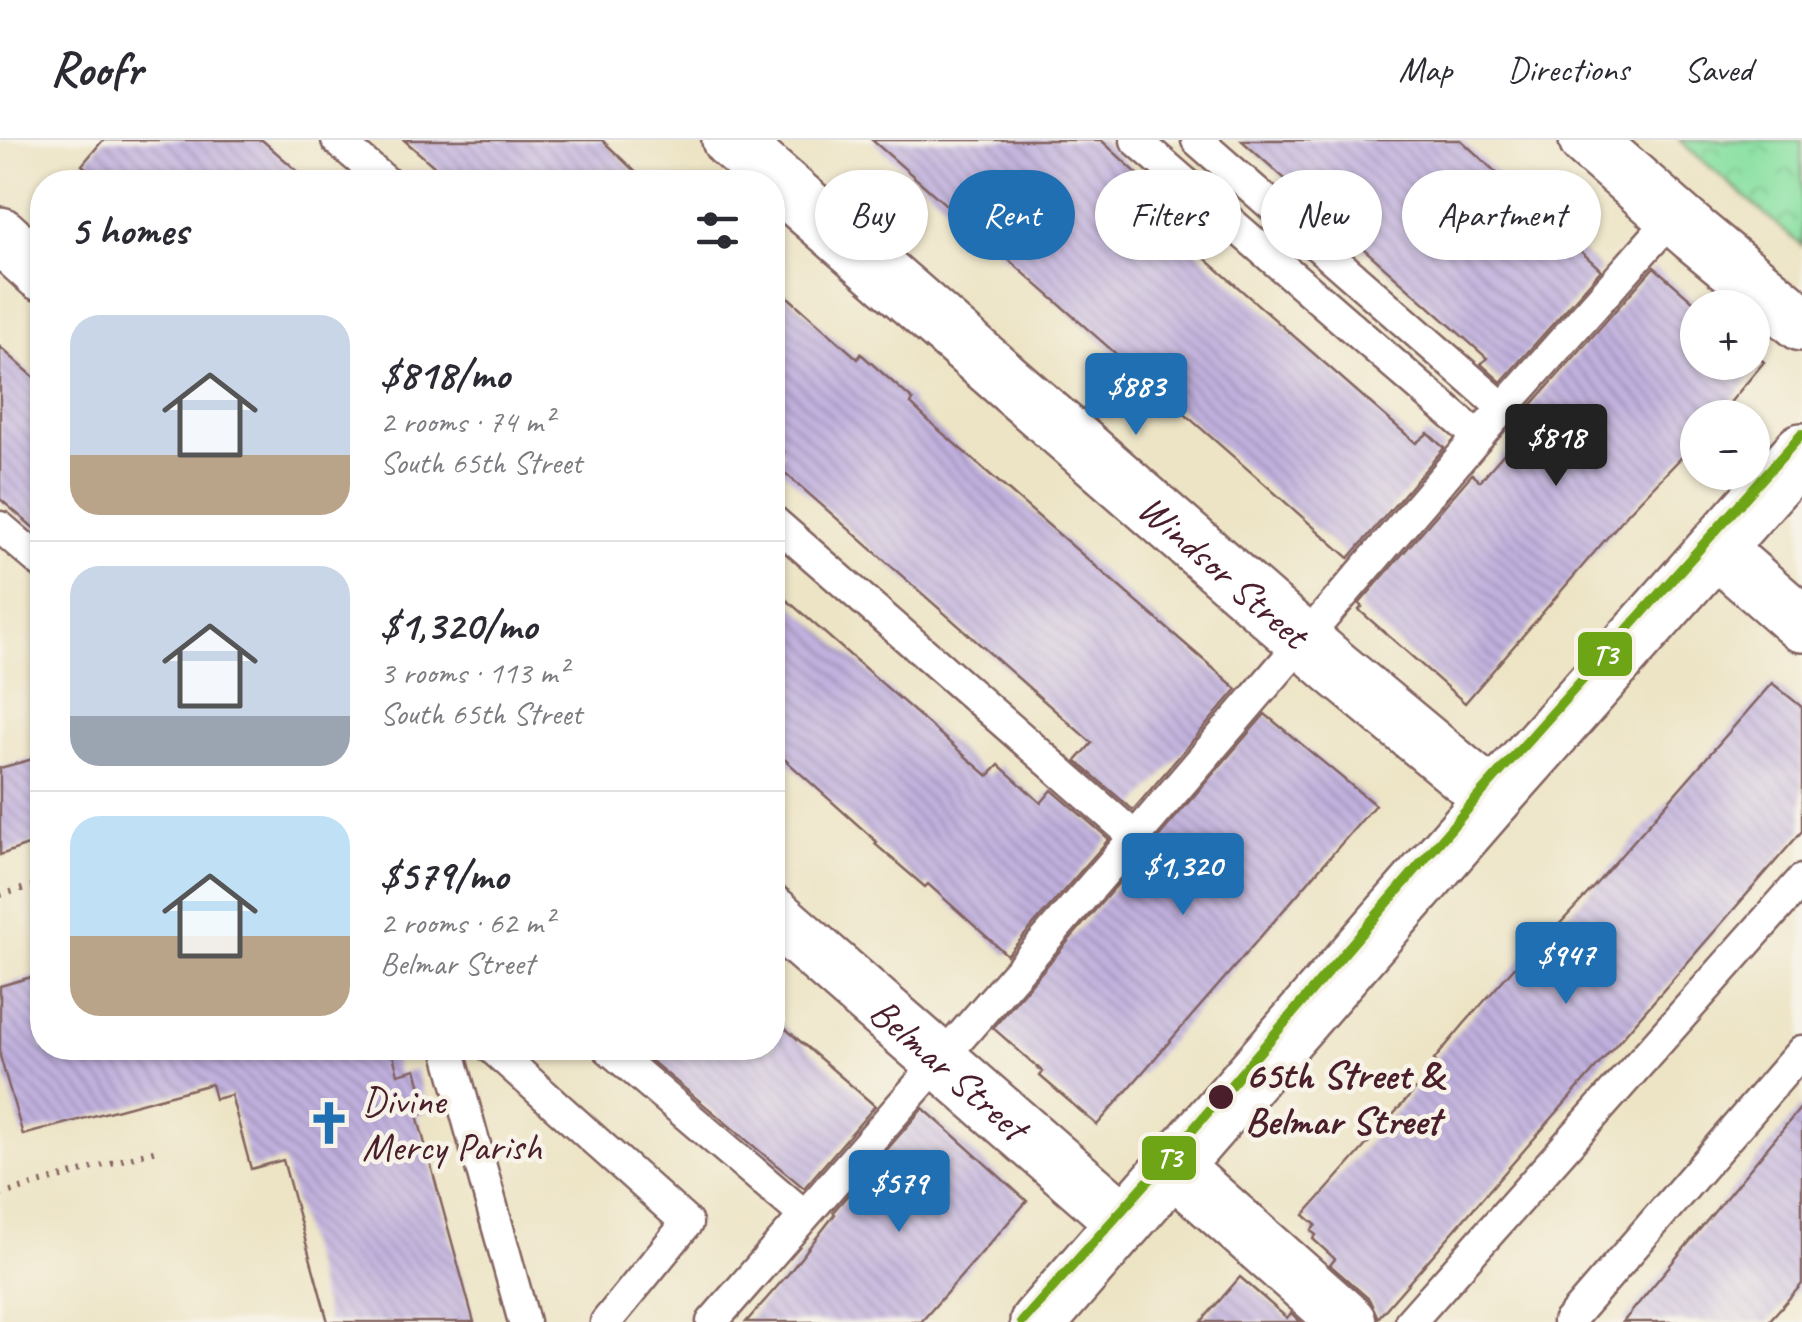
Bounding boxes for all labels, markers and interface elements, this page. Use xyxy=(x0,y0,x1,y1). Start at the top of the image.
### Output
text: Roofr xyxy=(50,39,142,99)
text: Map xyxy=(1399,47,1452,92)
text: Directions xyxy=(1507,47,1629,92)
text: Saved xyxy=(1684,47,1752,92)
chip: Buy xyxy=(815,170,928,260)
chip: Rent xyxy=(948,170,1075,260)
chip: Filters xyxy=(1095,170,1241,260)
chip: New xyxy=(1261,170,1382,260)
chip: Apartment xyxy=(1402,170,1601,260)
icon: filters xyxy=(690,203,745,258)
text: 5 homes xyxy=(70,204,188,257)
map controls xyxy=(1680,290,1770,490)
button: + xyxy=(1680,290,1770,380)
text: $818/mo xyxy=(380,348,509,401)
pin: $883 xyxy=(1077,353,1195,438)
icon: home xyxy=(150,355,270,475)
text: $883 xyxy=(1107,365,1165,406)
button: − xyxy=(1680,400,1770,490)
text: 2 rooms · 74 m² xyxy=(380,401,553,442)
pin: $818 xyxy=(1497,404,1615,489)
text: $818 xyxy=(1527,416,1585,457)
text: South 65th Street xyxy=(380,442,582,483)
street label: Windsor Street xyxy=(1128,484,1321,661)
text: $1,320/mo xyxy=(380,599,537,652)
icon: home xyxy=(150,606,270,726)
line badge: T3 xyxy=(1576,630,1634,678)
text: T3 xyxy=(1592,637,1620,672)
text: 3 rooms · 113 m² xyxy=(380,652,567,693)
text: South 65th Street xyxy=(380,693,582,734)
pin: $1,320 xyxy=(1102,833,1264,918)
text: $1,320 xyxy=(1144,845,1222,886)
text: $579/mo xyxy=(380,849,508,902)
icon: home xyxy=(150,856,270,976)
text: 2 rooms · 62 m² xyxy=(380,902,553,943)
pin: $947 xyxy=(1507,922,1625,1007)
text: $947 xyxy=(1537,934,1595,975)
text: Belmar Street xyxy=(380,943,534,984)
street label: Belmar Street xyxy=(859,987,1042,1155)
place label: 65th Street & Belmar Street xyxy=(1245,1050,1447,1146)
place label: Divine Mercy Parish xyxy=(362,1076,543,1172)
marker: 65th Street & Belmar Street xyxy=(1206,1082,1236,1112)
church icon: Divine Mercy Parish xyxy=(305,1099,353,1147)
line badge: T3 xyxy=(1140,1134,1198,1182)
text: T3 xyxy=(1156,1140,1184,1175)
pin: $579 xyxy=(840,1150,958,1235)
text: $579 xyxy=(871,1162,927,1203)

